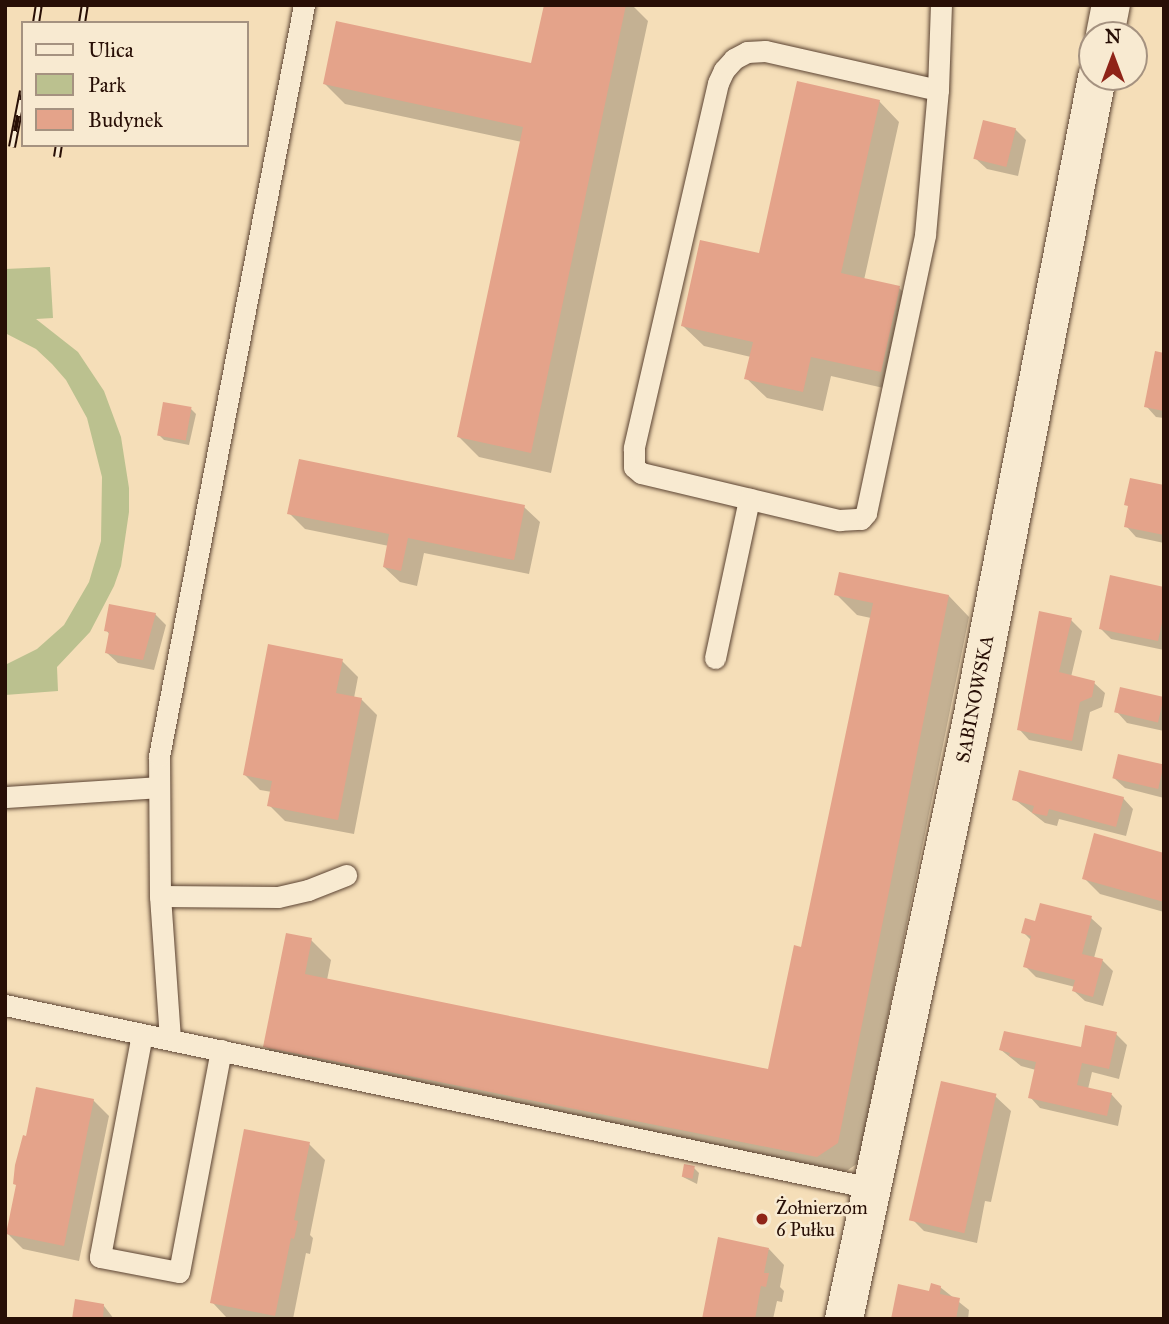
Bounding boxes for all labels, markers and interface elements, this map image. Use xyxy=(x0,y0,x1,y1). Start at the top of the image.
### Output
legend xyxy=(21,21,248,147)
north arrow xyxy=(1078,21,1148,91)
text: N xyxy=(1105,25,1121,48)
text: Ulica xyxy=(88,37,134,63)
text: Park xyxy=(88,72,126,98)
text: Budynek xyxy=(88,107,163,133)
street label: SABINOWSKA xyxy=(951,633,999,765)
place label: Żołnierzom 6 Pułku xyxy=(776,1197,868,1241)
marker: Żołnierzom 6 Pułku xyxy=(754,1211,770,1227)

